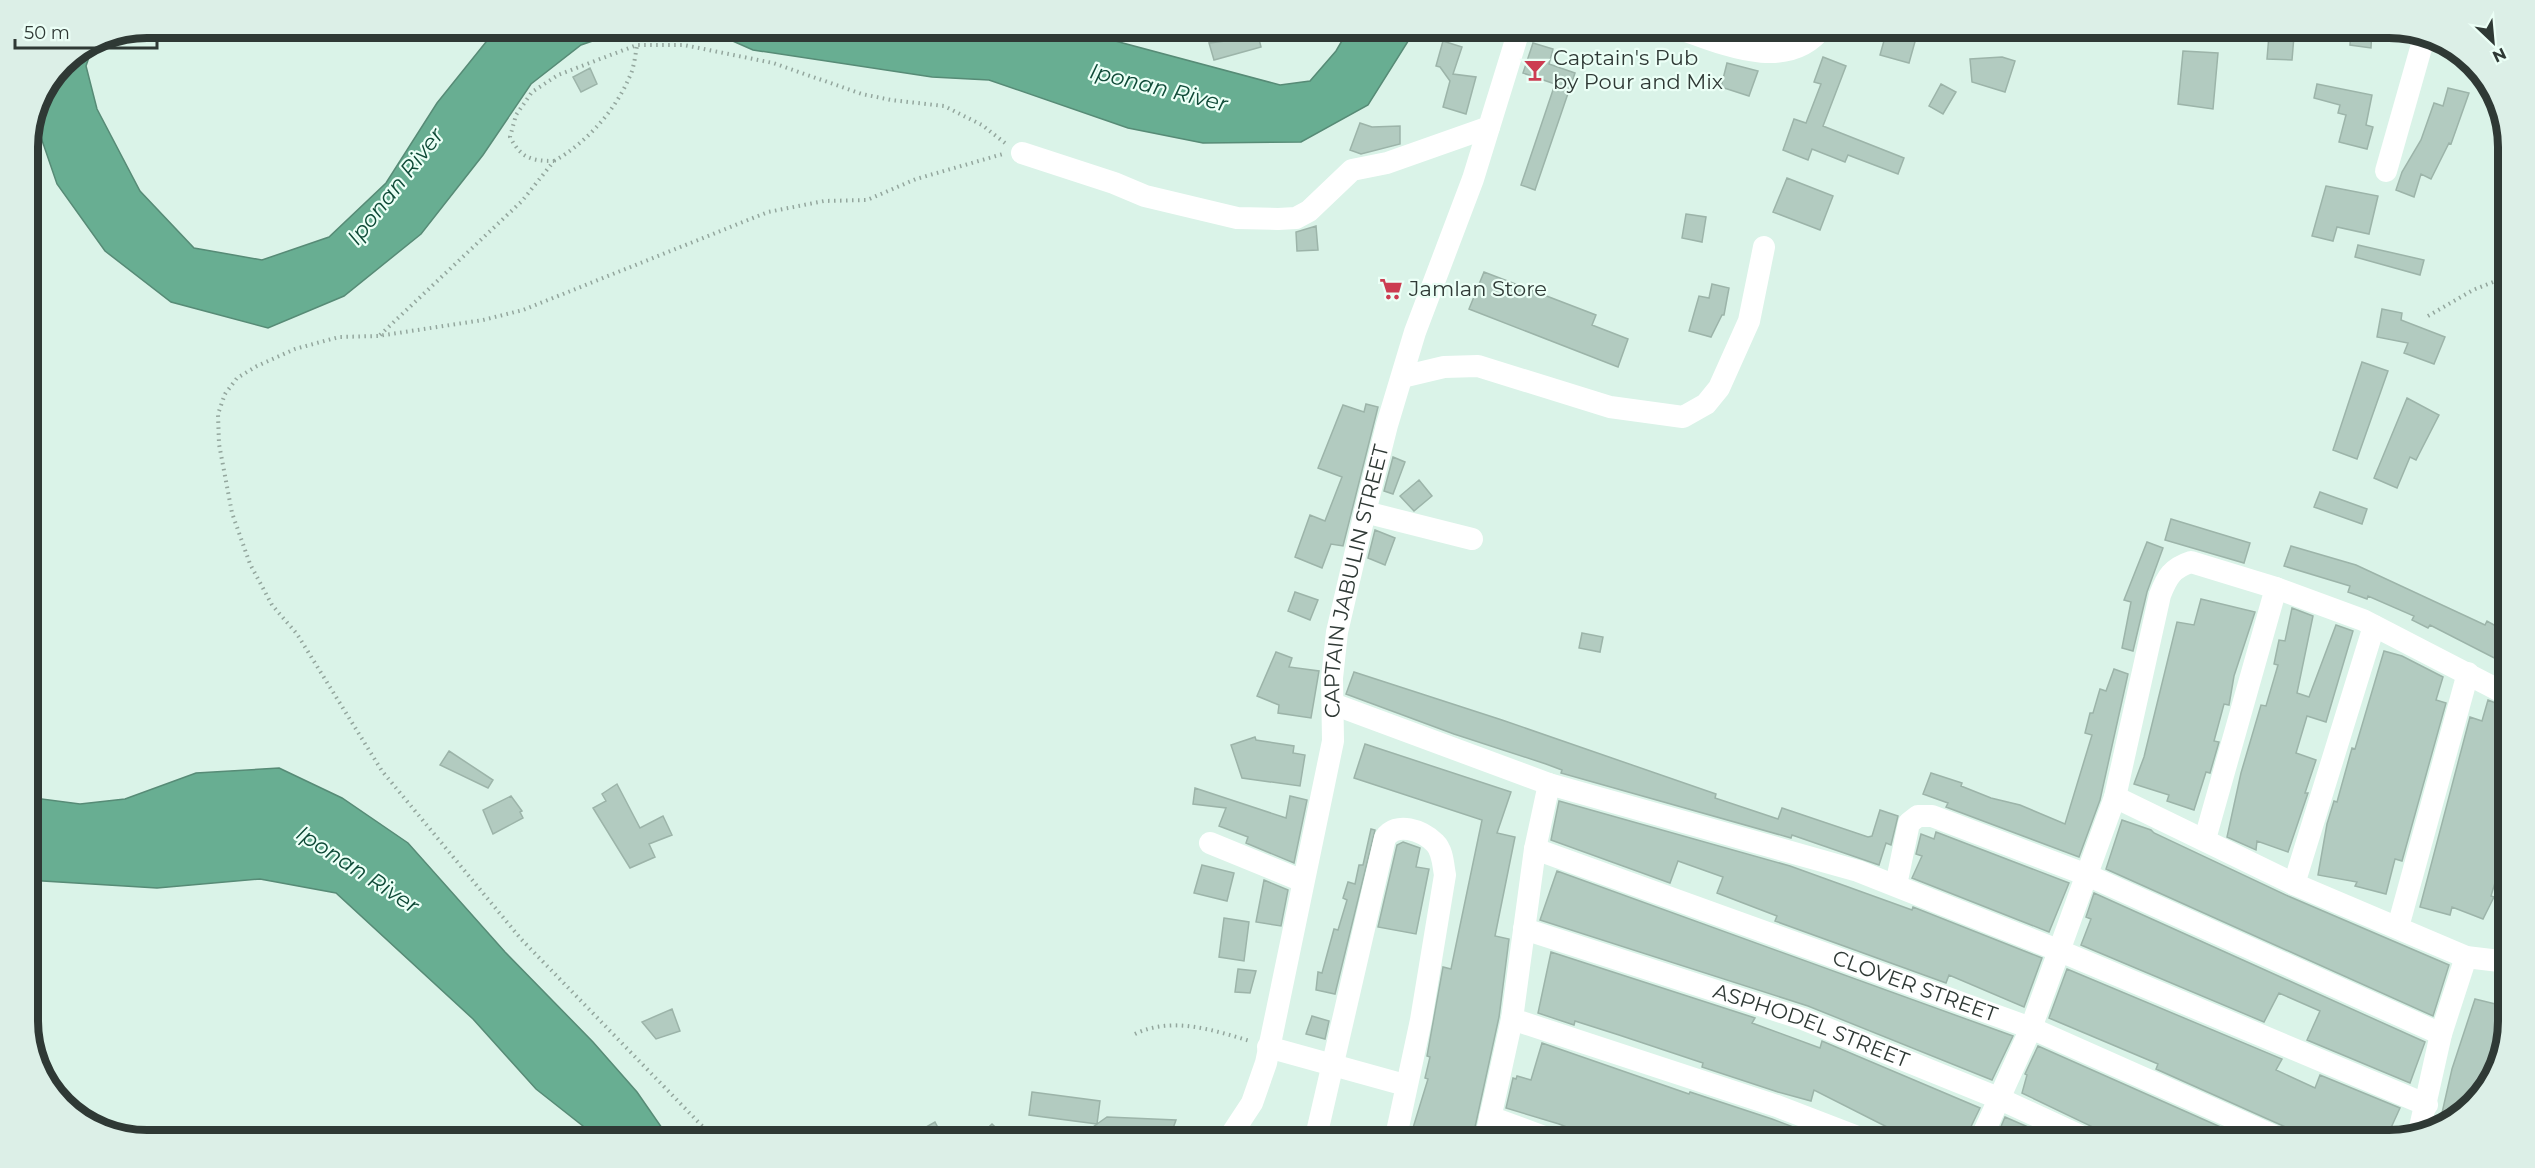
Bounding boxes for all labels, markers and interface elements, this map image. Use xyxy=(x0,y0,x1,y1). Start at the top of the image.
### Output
scale bar xyxy=(15,12,158,50)
north arrow xyxy=(2463,12,2523,72)
text: 50 m xyxy=(24,22,70,44)
text: N xyxy=(2489,44,2509,66)
place label: Captain's Pub by Pour and Mix xyxy=(1553,45,1723,94)
water label: Iponan River xyxy=(1087,57,1232,118)
bar icon: Captain's Pub by Pour and Mix xyxy=(1522,57,1548,83)
water label: Iponan River xyxy=(341,121,450,250)
supermarket icon: Jamlan Store xyxy=(1378,276,1404,302)
place label: Jamlan Store xyxy=(1408,276,1547,301)
street label: CAPTAIN JABULIN STREET xyxy=(1319,442,1394,718)
water label: Iponan River xyxy=(291,820,425,920)
street label: CLOVER STREET xyxy=(1829,944,2001,1027)
street label: ASPHODEL STREET xyxy=(1710,978,1913,1073)

